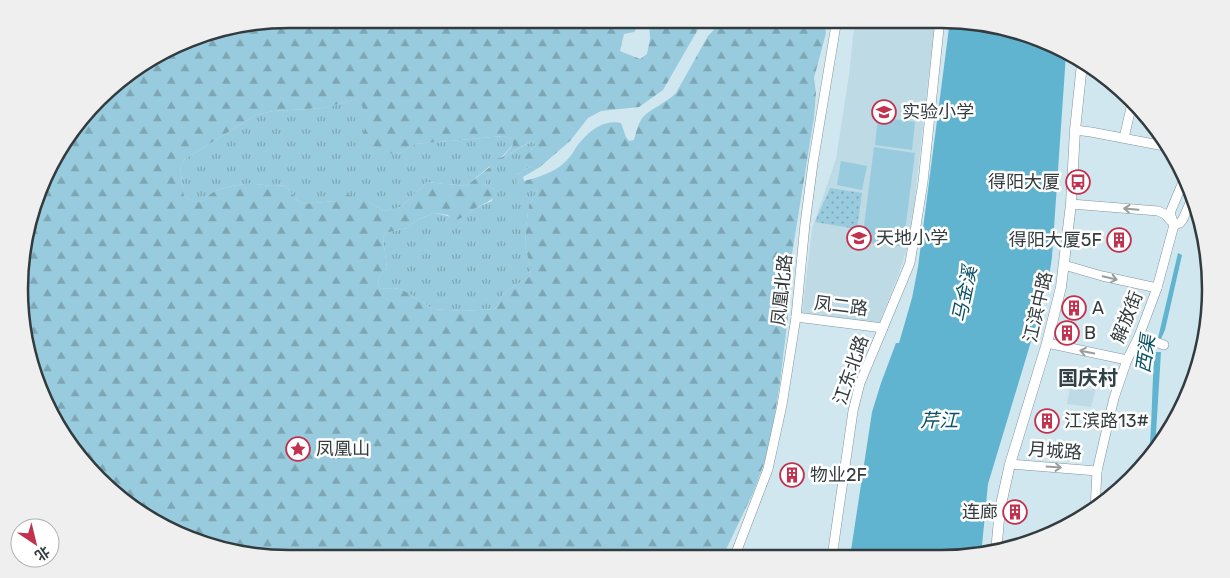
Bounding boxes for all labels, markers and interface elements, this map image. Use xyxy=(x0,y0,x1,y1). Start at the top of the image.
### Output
school or university icon: 实验小学 xyxy=(871,99,897,125)
place label: 实验小学 xyxy=(902,101,974,123)
bus stop icon: 得阳大厦 xyxy=(1065,169,1091,195)
place label: 得阳大厦 xyxy=(988,171,1060,193)
one-way arrow xyxy=(1124,205,1140,214)
school or university icon: 天地小学 xyxy=(846,225,872,251)
place label: 天地小学 xyxy=(876,227,948,249)
building icon: 得阳大厦5F xyxy=(1106,227,1132,253)
place label: 得阳大厦5F xyxy=(1009,229,1102,251)
street label: 凤凰北路 xyxy=(767,253,797,327)
water label: 马金溪 xyxy=(947,262,982,324)
street label: 江滨中路 xyxy=(1019,269,1057,345)
one-way arrow xyxy=(1102,273,1118,283)
street label: 解放街 xyxy=(1107,288,1147,346)
street label: 凤二路 xyxy=(813,292,869,320)
building icon: A xyxy=(1061,295,1087,321)
place label: A xyxy=(1092,297,1104,319)
building icon: B xyxy=(1054,320,1080,346)
place label: B xyxy=(1084,322,1096,344)
water label: 西渠 xyxy=(1131,331,1160,375)
street label: 江东北路 xyxy=(829,332,873,408)
one-way arrow xyxy=(1079,346,1095,356)
district label: 国庆村 xyxy=(1058,366,1118,390)
building icon: 江滨路13# xyxy=(1034,408,1060,434)
water label: 芹江 xyxy=(920,409,960,432)
place label: 江滨路13# xyxy=(1064,410,1149,432)
place icon: 凤凰山 xyxy=(285,436,311,462)
place label: 凤凰山 xyxy=(316,438,370,460)
street label: 月城路 xyxy=(1027,438,1083,464)
building icon: 物业2F xyxy=(779,462,805,488)
one-way arrow xyxy=(1045,463,1061,472)
place label: 物业2F xyxy=(810,464,867,486)
building icon: 连廊 xyxy=(1002,499,1028,525)
place label: 连廊 xyxy=(962,501,998,523)
north arrow xyxy=(10,518,60,568)
text: 北 xyxy=(32,542,53,564)

